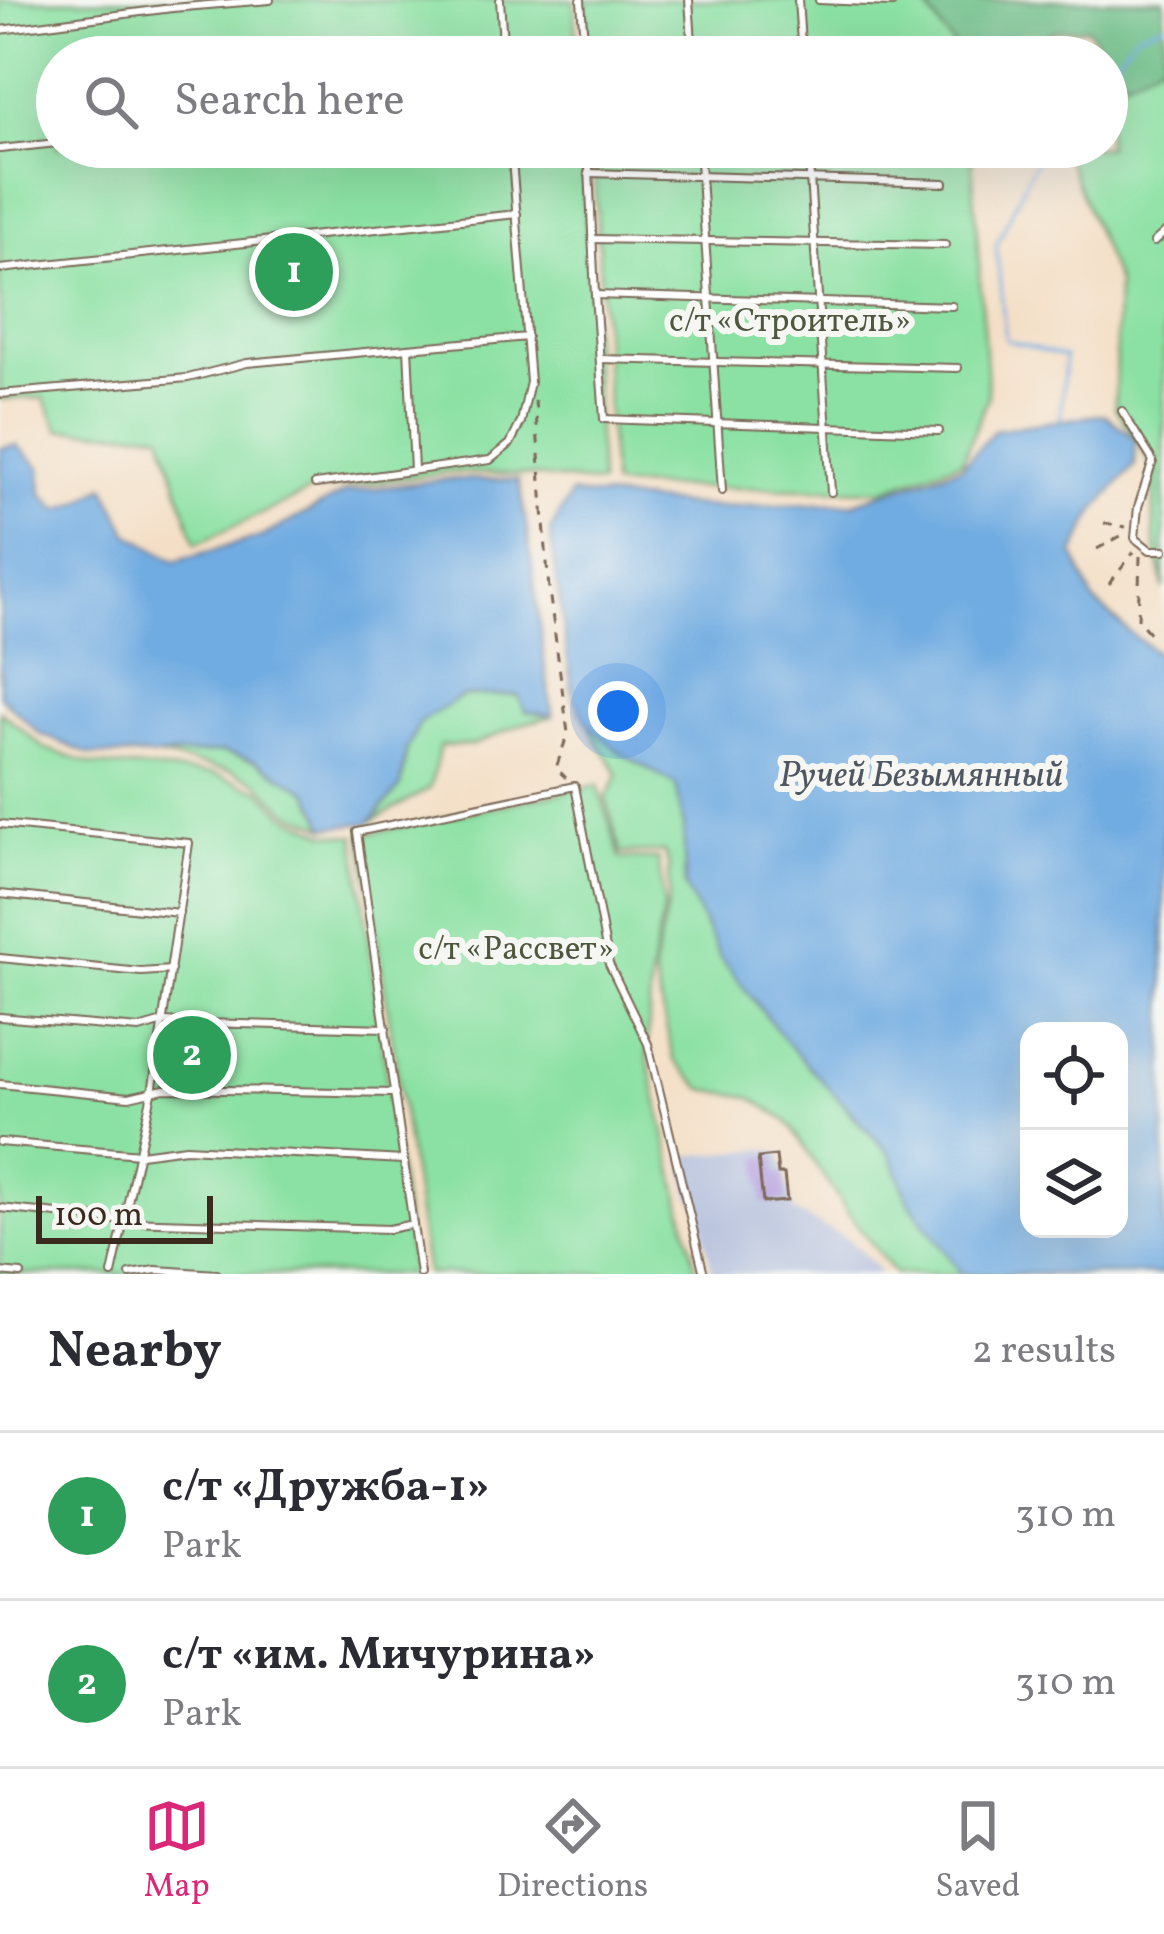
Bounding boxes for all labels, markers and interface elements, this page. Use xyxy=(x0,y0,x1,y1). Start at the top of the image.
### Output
search box xyxy=(36,36,1128,168)
icon: search xyxy=(78,69,144,135)
text: Search here xyxy=(174,71,405,134)
pin: 1 xyxy=(255,227,333,317)
park label: с/т «Строитель» xyxy=(669,300,911,346)
your location xyxy=(588,681,648,741)
water label: Ручей Безымянный xyxy=(779,752,1063,802)
park label: с/т «Рассвет» xyxy=(418,928,614,974)
pin: 2 xyxy=(153,1010,231,1100)
map controls xyxy=(1020,1022,1128,1238)
button: locate xyxy=(1020,1022,1128,1130)
button: layers xyxy=(1020,1130,1128,1238)
scale bar xyxy=(36,1190,213,1243)
text: 100 m xyxy=(54,1194,143,1240)
text: Nearby xyxy=(48,1317,222,1388)
text: 2 results xyxy=(972,1325,1116,1379)
text: с/т «Дружба-1» xyxy=(162,1457,490,1520)
text: 1 xyxy=(79,1489,95,1543)
text: 310 m xyxy=(1015,1489,1116,1543)
text: Park xyxy=(162,1520,242,1574)
text: с/т «им. Мичурина» xyxy=(162,1625,596,1688)
text: 2 xyxy=(77,1657,97,1711)
text: 310 m xyxy=(1015,1657,1116,1711)
text: Park xyxy=(162,1688,242,1742)
tab: Map xyxy=(144,1793,210,1911)
tab: Directions xyxy=(497,1793,648,1911)
tab: Saved xyxy=(935,1793,1020,1911)

